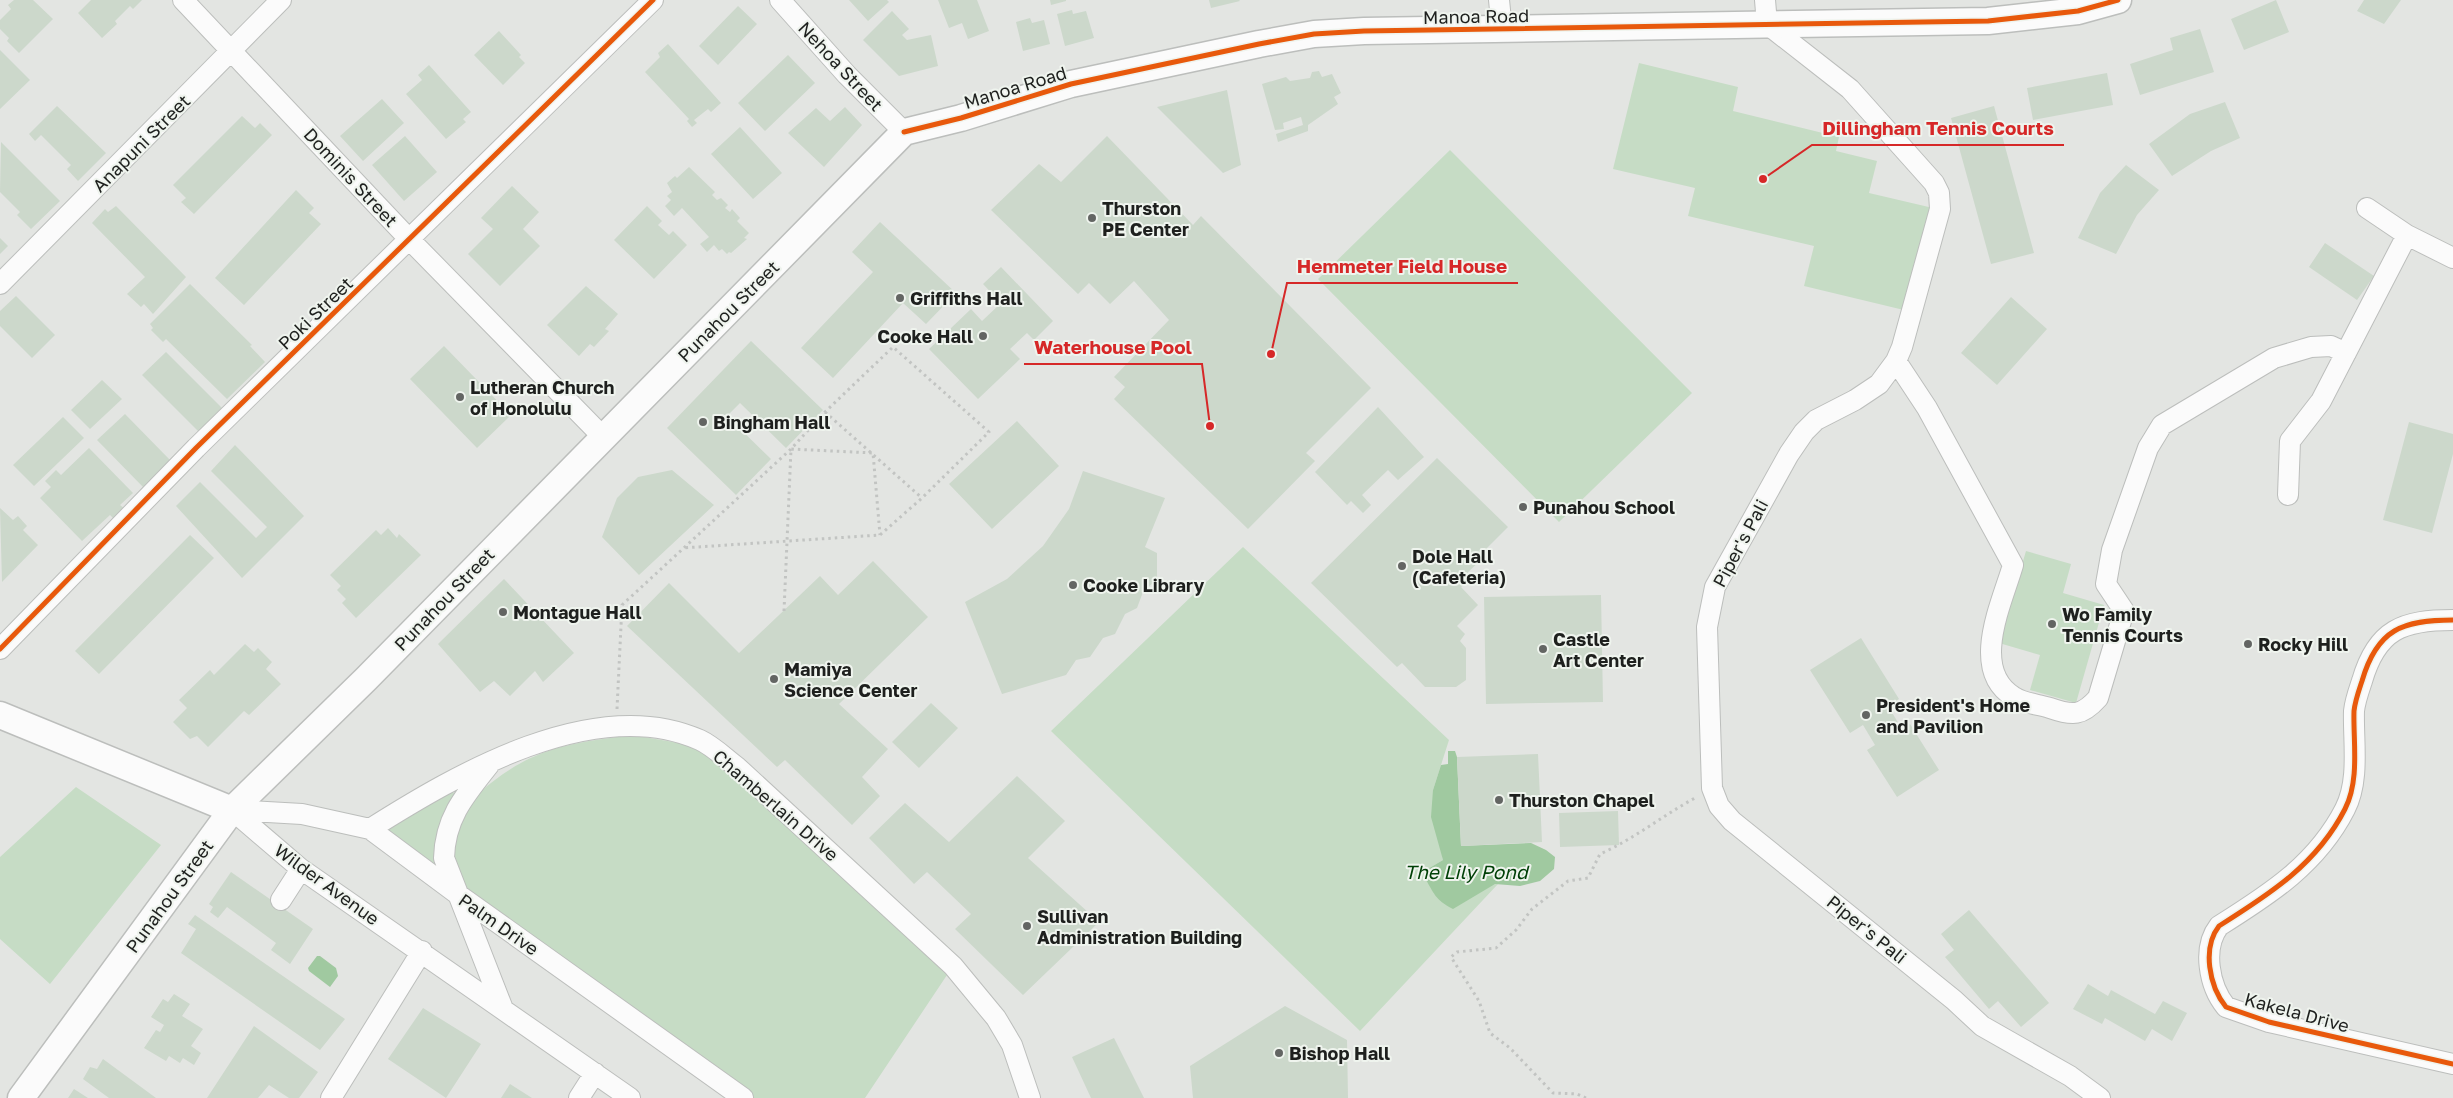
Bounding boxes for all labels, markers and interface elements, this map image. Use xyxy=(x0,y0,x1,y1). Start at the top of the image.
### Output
street label: Manoa Road xyxy=(1423,4,1529,28)
street label: Nehoa Street xyxy=(794,17,888,115)
street label: Manoa Road xyxy=(961,61,1069,113)
street label: Anapuni Street xyxy=(88,90,194,196)
callout: Dillingham Tennis Courts xyxy=(1812,111,2064,145)
text: Dillingham Tennis Courts xyxy=(1822,116,2054,139)
street label: Dominis Street xyxy=(300,123,402,231)
place label: Thurston PE Center xyxy=(1102,197,1189,240)
marker: Thurston PE Center xyxy=(1086,212,1098,224)
callout: Hemmeter Field House xyxy=(1287,249,1518,283)
text: Hemmeter Field House xyxy=(1297,254,1507,277)
street label: Punahou Street xyxy=(673,256,783,366)
street label: Poki Street xyxy=(273,272,357,354)
place label: Griffiths Hall xyxy=(910,287,1022,309)
marker: Griffiths Hall xyxy=(894,292,906,304)
place label: Cooke Hall xyxy=(877,325,973,347)
marker: Cooke Hall xyxy=(977,330,989,342)
callout: Waterhouse Pool xyxy=(1024,330,1202,364)
text: Waterhouse Pool xyxy=(1034,335,1192,358)
place label: Lutheran Church of Honolulu xyxy=(470,376,615,419)
marker: Lutheran Church of Honolulu xyxy=(454,391,466,403)
place label: Bingham Hall xyxy=(713,411,830,433)
marker: Bingham Hall xyxy=(697,416,709,428)
street label: Piper's Pali xyxy=(1708,495,1772,591)
place label: Punahou School xyxy=(1533,496,1675,518)
marker: Punahou School xyxy=(1517,501,1529,513)
street label: Punahou Street xyxy=(389,543,499,655)
place label: Dole Hall (Cafeteria) xyxy=(1412,545,1506,588)
marker: Dole Hall (Cafeteria) xyxy=(1396,560,1408,572)
place label: Cooke Library xyxy=(1083,574,1205,596)
marker: Cooke Library xyxy=(1067,579,1079,591)
place label: Montague Hall xyxy=(513,601,641,623)
place label: Wo Family Tennis Courts xyxy=(2062,603,2183,646)
marker: Montague Hall xyxy=(497,606,509,618)
marker: Wo Family Tennis Courts xyxy=(2046,618,2058,630)
place label: Castle Art Center xyxy=(1553,628,1644,671)
place label: Rocky Hill xyxy=(2258,633,2348,655)
marker: Rocky Hill xyxy=(2242,638,2254,650)
marker: Castle Art Center xyxy=(1537,643,1549,655)
place label: Mamiya Science Center xyxy=(784,658,917,701)
marker: Mamiya Science Center xyxy=(768,673,780,685)
place label: President's Home and Pavilion xyxy=(1876,694,2031,737)
marker: President's Home and Pavilion xyxy=(1860,709,1872,721)
street label: Chamberlain Drive xyxy=(709,745,843,865)
place label: Thurston Chapel xyxy=(1509,789,1655,811)
marker: Thurston Chapel xyxy=(1493,794,1505,806)
street label: Punahou Street xyxy=(121,835,217,957)
street label: Wilder Avenue xyxy=(270,839,384,929)
water label: The Lily Pond xyxy=(1404,860,1530,883)
street label: Palm Drive xyxy=(455,888,543,960)
street label: Piper's Pali xyxy=(1823,890,1911,968)
place label: Sullivan Administration Building xyxy=(1037,905,1242,948)
marker: Sullivan Administration Building xyxy=(1021,920,1033,932)
street label: Kakela Drive xyxy=(2242,987,2352,1037)
place label: Bishop Hall xyxy=(1289,1042,1390,1064)
marker: Bishop Hall xyxy=(1273,1047,1285,1059)

